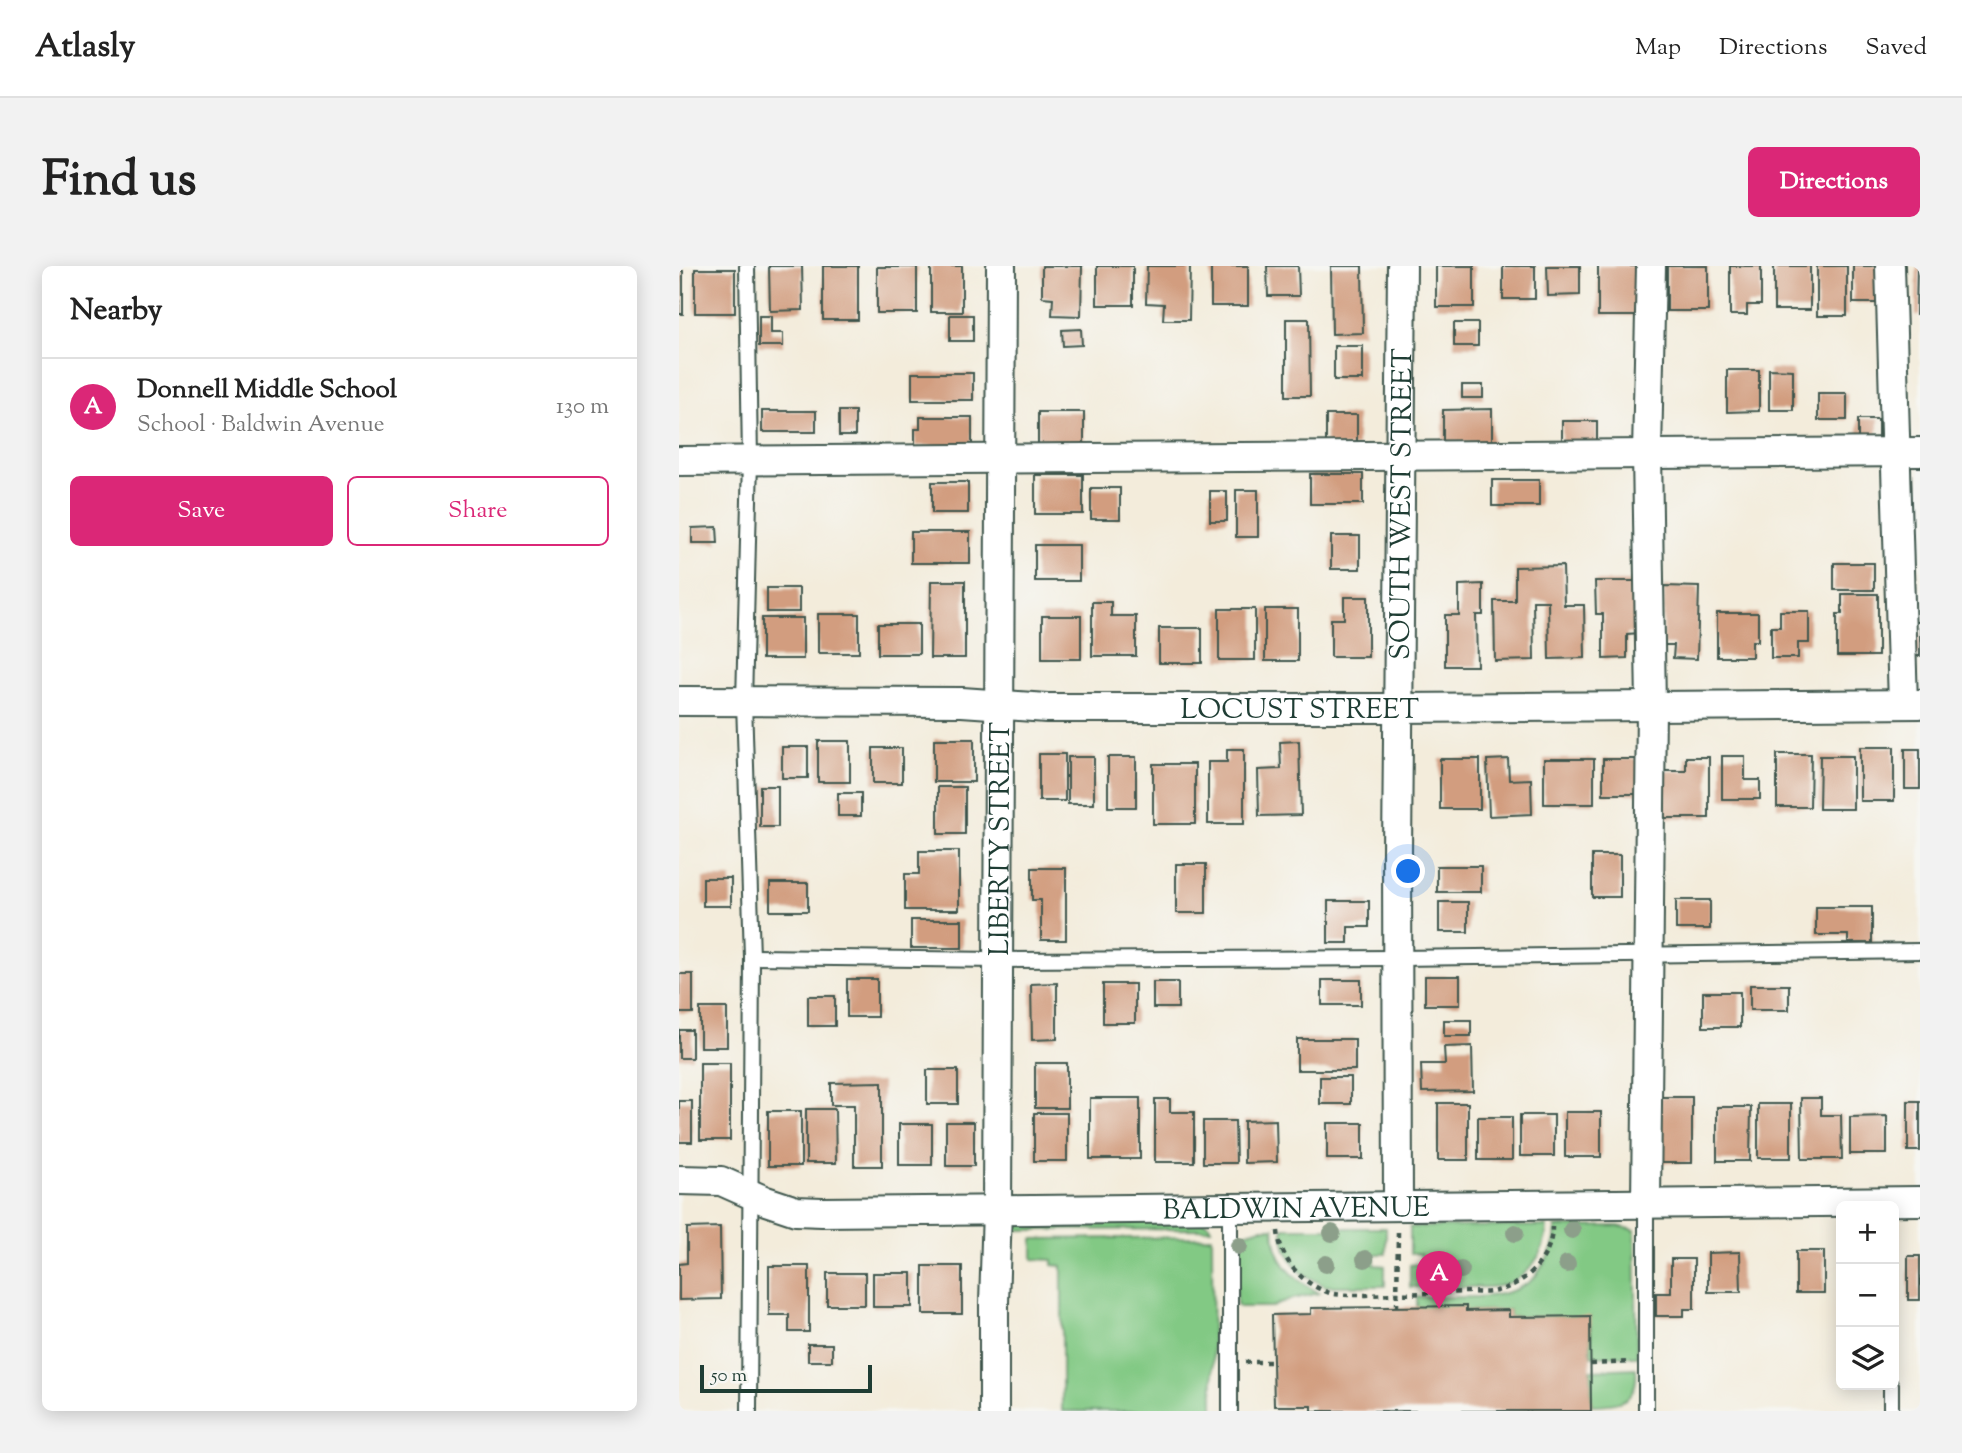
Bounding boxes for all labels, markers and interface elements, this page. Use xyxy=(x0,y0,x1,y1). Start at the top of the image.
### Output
text: Atlasly xyxy=(35,24,135,72)
text: Map xyxy=(1635,31,1681,65)
text: Directions xyxy=(1719,31,1827,65)
text: Saved xyxy=(1865,31,1927,65)
text: Find us xyxy=(42,147,196,217)
button: Directions xyxy=(1748,147,1920,217)
text: Nearby xyxy=(70,290,162,333)
street label: SOUTH WEST STREET xyxy=(1382,348,1424,660)
text: Donnell Middle School xyxy=(137,372,397,409)
text: A xyxy=(84,391,102,424)
text: 130 m xyxy=(556,391,609,424)
text: School · Baldwin Avenue xyxy=(137,409,384,442)
button: Save xyxy=(70,476,333,546)
button: Share xyxy=(347,476,609,546)
street label: LOCUST STREET xyxy=(1180,691,1420,731)
street label: LIBERTY STREET xyxy=(981,722,1022,956)
your location xyxy=(1391,854,1425,888)
street label: BALDWIN AVENUE xyxy=(1162,1189,1430,1232)
map controls xyxy=(1836,1201,1899,1390)
button: + xyxy=(1836,1201,1899,1264)
pin: A xyxy=(1416,1251,1462,1309)
button: − xyxy=(1836,1264,1899,1327)
button: layers xyxy=(1836,1327,1899,1390)
scale bar xyxy=(700,1362,871,1394)
text: 50 m xyxy=(711,1363,747,1390)

